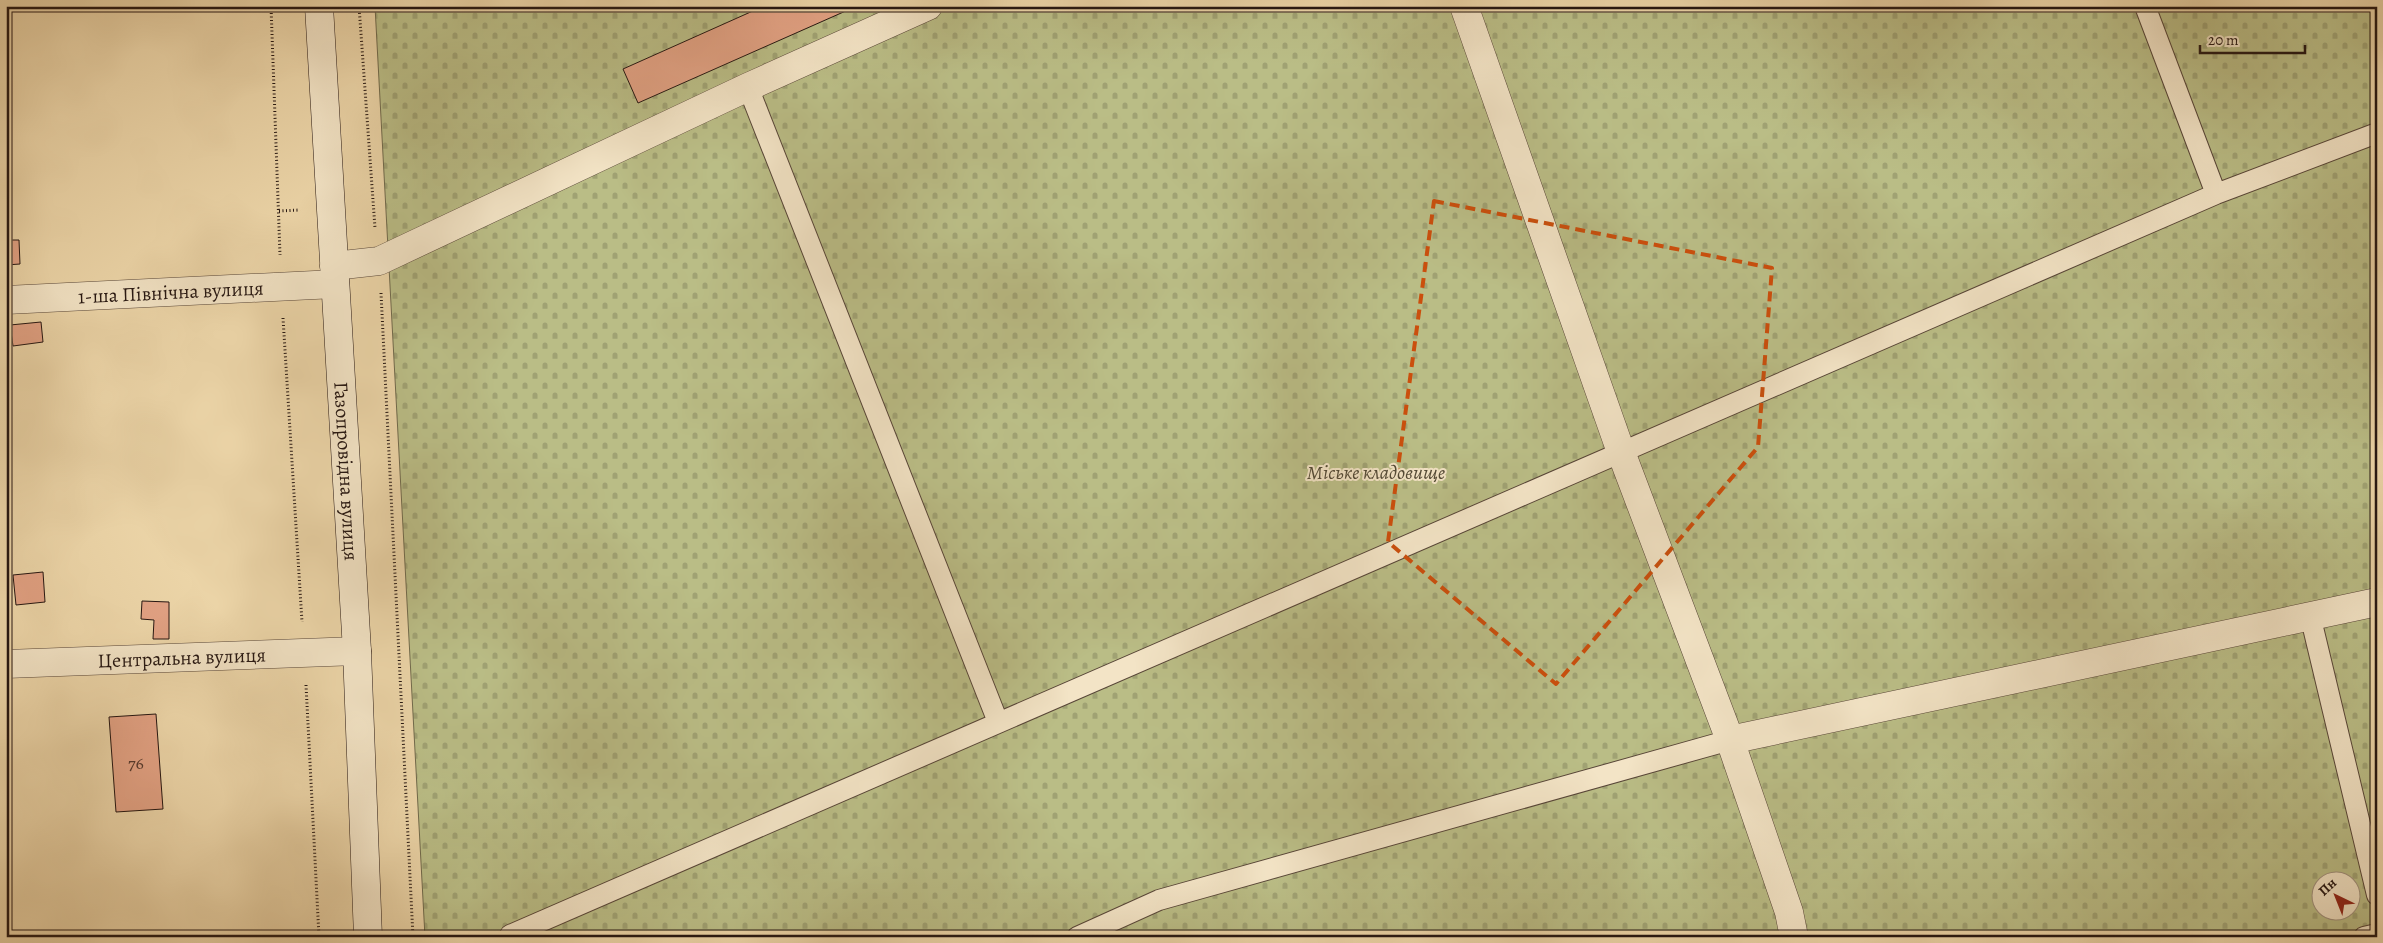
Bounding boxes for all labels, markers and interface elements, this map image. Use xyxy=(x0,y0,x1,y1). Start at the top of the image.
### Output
scale bar xyxy=(2200,22,2306,54)
text: 20 m xyxy=(2208,30,2239,50)
street label: 1-ша Північна вулиця xyxy=(77,274,264,310)
street label: Газопровідна вулиця xyxy=(328,381,365,562)
park label: Міське кладовище xyxy=(1307,459,1445,486)
street label: Центральна вулиця xyxy=(97,641,266,674)
house number: 76 xyxy=(128,751,144,775)
north arrow xyxy=(2310,870,2360,920)
text: Пн xyxy=(2314,874,2341,900)

